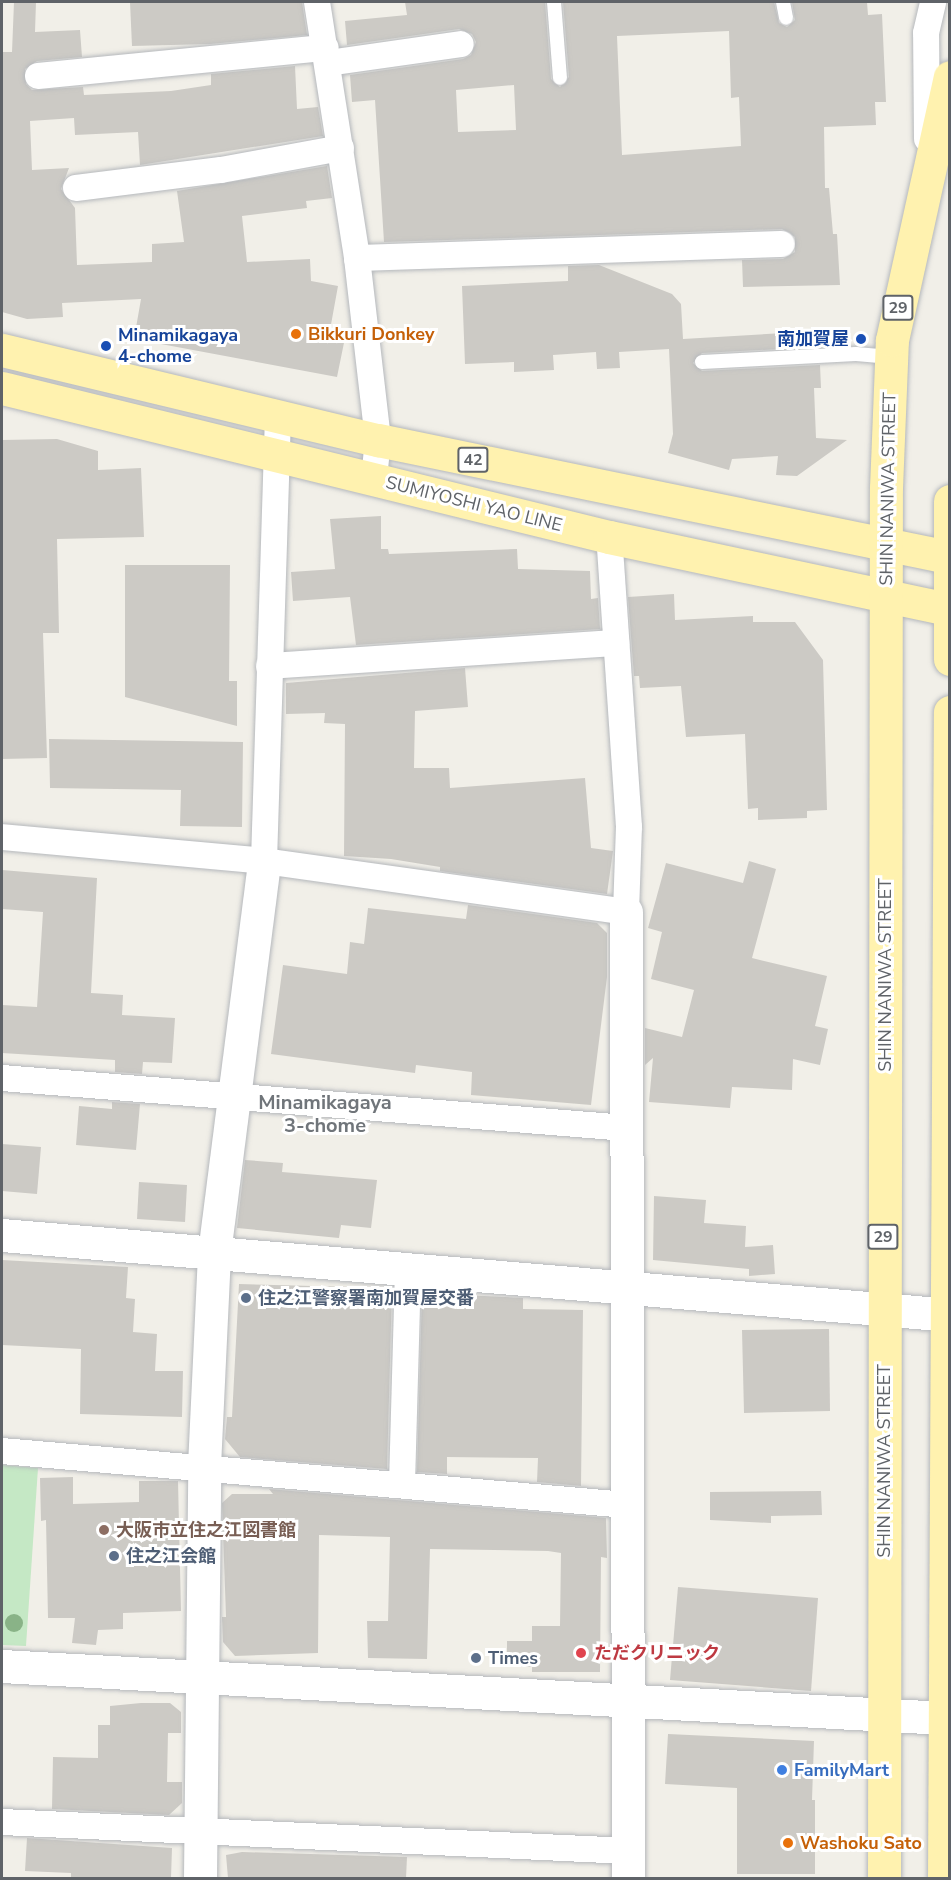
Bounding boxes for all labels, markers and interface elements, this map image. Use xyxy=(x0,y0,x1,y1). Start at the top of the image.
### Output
road number: 29 xyxy=(882,295,914,321)
place label: Bikkuri Donkey xyxy=(308,323,434,345)
place label: Minamikagaya 4-chome xyxy=(118,325,238,368)
marker: Bikkuri Donkey xyxy=(289,327,303,341)
place label: 南加賀屋 xyxy=(777,328,849,350)
marker: 南加賀屋 xyxy=(854,332,868,346)
marker: Minamikagaya 4-chome xyxy=(99,339,113,353)
street label: SHIN NANIWA STREET xyxy=(876,392,900,586)
road number: 42 xyxy=(456,447,490,473)
street label: SUMIYOSHI YAO LINE xyxy=(384,472,564,536)
street label: SHIN NANIWA STREET xyxy=(874,878,896,1072)
district label: Minamikagaya 3-chome xyxy=(258,1090,392,1137)
road number: 29 xyxy=(866,1224,900,1250)
place label: 住之江警察署南加賀屋交番 xyxy=(258,1287,474,1309)
marker: 住之江警察署南加賀屋交番 xyxy=(239,1291,253,1305)
street label: SHIN NANIWA STREET xyxy=(873,1364,895,1558)
place label: 大阪市立住之江図書館 xyxy=(116,1519,296,1541)
marker: 大阪市立住之江図書館 xyxy=(97,1523,111,1537)
place label: 住之江会館 xyxy=(126,1545,216,1567)
marker: 住之江会館 xyxy=(107,1549,121,1563)
place label: ただクリニック xyxy=(594,1642,720,1664)
marker: ただクリニック xyxy=(572,1644,590,1662)
place label: Times xyxy=(488,1647,538,1669)
marker: Times xyxy=(469,1651,483,1665)
place label: FamilyMart xyxy=(794,1759,889,1781)
marker: FamilyMart xyxy=(775,1763,789,1777)
place label: Washoku Sato xyxy=(800,1832,922,1854)
marker: Washoku Sato xyxy=(781,1836,795,1850)

